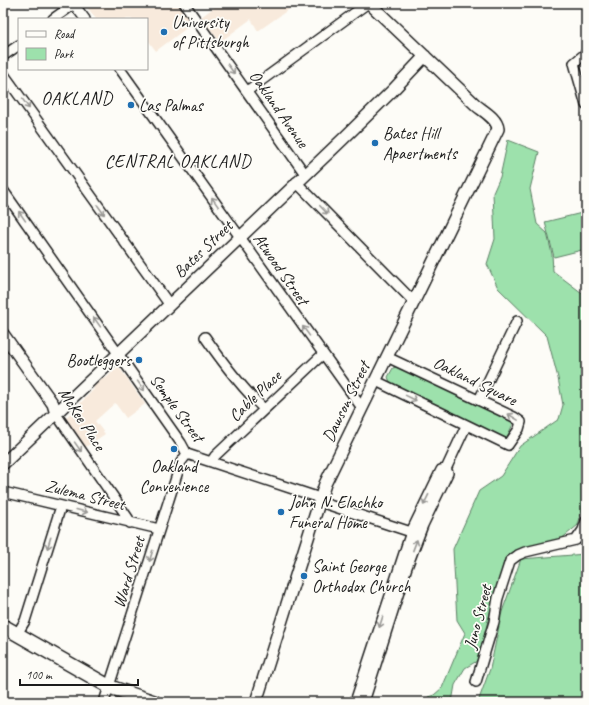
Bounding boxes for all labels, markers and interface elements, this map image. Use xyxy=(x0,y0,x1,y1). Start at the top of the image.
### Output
place label: University of Pittsburgh xyxy=(172,12,250,53)
legend xyxy=(18,18,148,70)
text: Road xyxy=(54,26,76,42)
marker: University of Pittsburgh xyxy=(159,27,169,37)
text: Park xyxy=(54,46,75,62)
one-way arrow xyxy=(227,64,235,75)
street label: Oakland Avenue xyxy=(245,66,314,153)
district label: OAKLAND xyxy=(41,87,113,109)
place label: Las Palmas xyxy=(139,95,205,116)
one-way arrow xyxy=(22,99,30,110)
marker: Las Palmas xyxy=(126,100,136,110)
place label: Bates Hill Apaertments xyxy=(383,123,459,164)
marker: Bates Hill Apaertments xyxy=(370,138,380,148)
district label: CENTRAL OAKLAND xyxy=(105,150,252,172)
one-way arrow xyxy=(211,197,219,208)
one-way arrow xyxy=(97,204,105,215)
one-way arrow xyxy=(319,205,329,215)
one-way arrow xyxy=(18,211,26,222)
street label: Bates Street xyxy=(169,214,239,282)
street label: Atwood Street xyxy=(249,229,315,311)
one-way arrow xyxy=(92,317,101,328)
one-way arrow xyxy=(302,326,310,337)
place label: Bootleggers xyxy=(67,350,133,371)
street label: Oakland Square xyxy=(430,352,521,411)
marker: Bootleggers xyxy=(134,355,144,365)
street label: Dawson Street xyxy=(318,356,375,445)
street label: Cable Place xyxy=(224,365,287,426)
street label: Semple Street xyxy=(145,370,210,448)
one-way arrow xyxy=(137,380,145,391)
street label: McKee Place xyxy=(54,383,111,456)
one-way arrow xyxy=(405,395,417,402)
one-way arrow xyxy=(507,413,519,421)
one-way arrow xyxy=(74,441,82,452)
marker: Oakland Convenience xyxy=(169,444,179,454)
place label: Oakland Convenience xyxy=(140,456,210,497)
street label: Zulema Street xyxy=(43,475,129,516)
place label: John N. Elachko Funeral Home xyxy=(288,492,384,533)
one-way arrow xyxy=(422,494,429,506)
marker: John N. Elachko Funeral Home xyxy=(276,507,286,517)
one-way arrow xyxy=(75,508,88,515)
street label: Ward Street xyxy=(108,532,150,610)
one-way arrow xyxy=(45,536,52,549)
one-way arrow xyxy=(412,539,420,551)
one-way arrow xyxy=(147,549,154,562)
place label: Saint George Orthodox Church xyxy=(312,556,411,597)
marker: Saint George Orthodox Church xyxy=(299,571,309,581)
street label: Juno Street xyxy=(459,580,497,652)
one-way arrow xyxy=(377,615,384,628)
scale bar xyxy=(20,661,138,687)
text: 100 m xyxy=(26,667,53,683)

